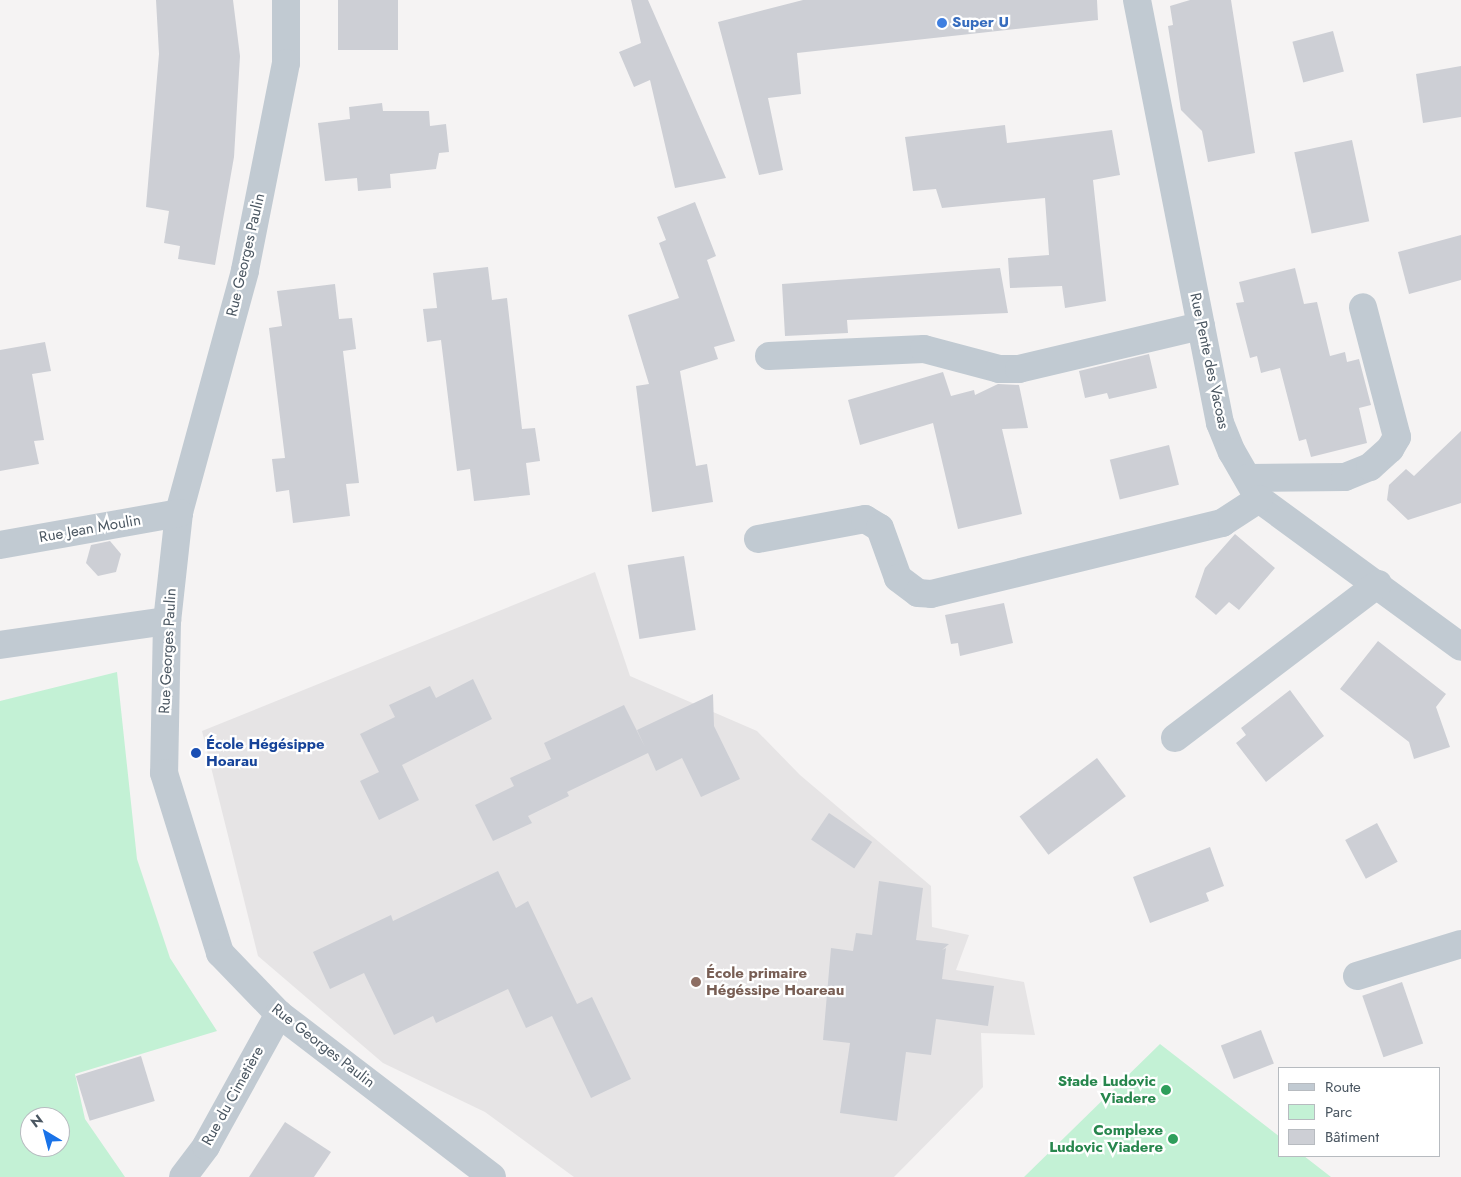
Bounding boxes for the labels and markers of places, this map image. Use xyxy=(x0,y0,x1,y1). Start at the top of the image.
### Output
place label: Super U xyxy=(952,14,1009,32)
marker: Super U xyxy=(936,17,948,29)
place label: École Hégésippe Hoarau xyxy=(206,735,325,770)
marker: École Hégésippe Hoarau xyxy=(190,747,202,759)
place label: École primaire Hégéssipe Hoareau xyxy=(706,964,844,999)
marker: École primaire Hégéssipe Hoareau xyxy=(690,976,702,988)
place label: Stade Ludovic Viadere xyxy=(1058,1072,1156,1107)
marker: Stade Ludovic Viadere xyxy=(1160,1084,1172,1096)
place label: Complexe Ludovic Viadere xyxy=(1049,1121,1163,1156)
marker: Complexe Ludovic Viadere xyxy=(1167,1133,1179,1145)

